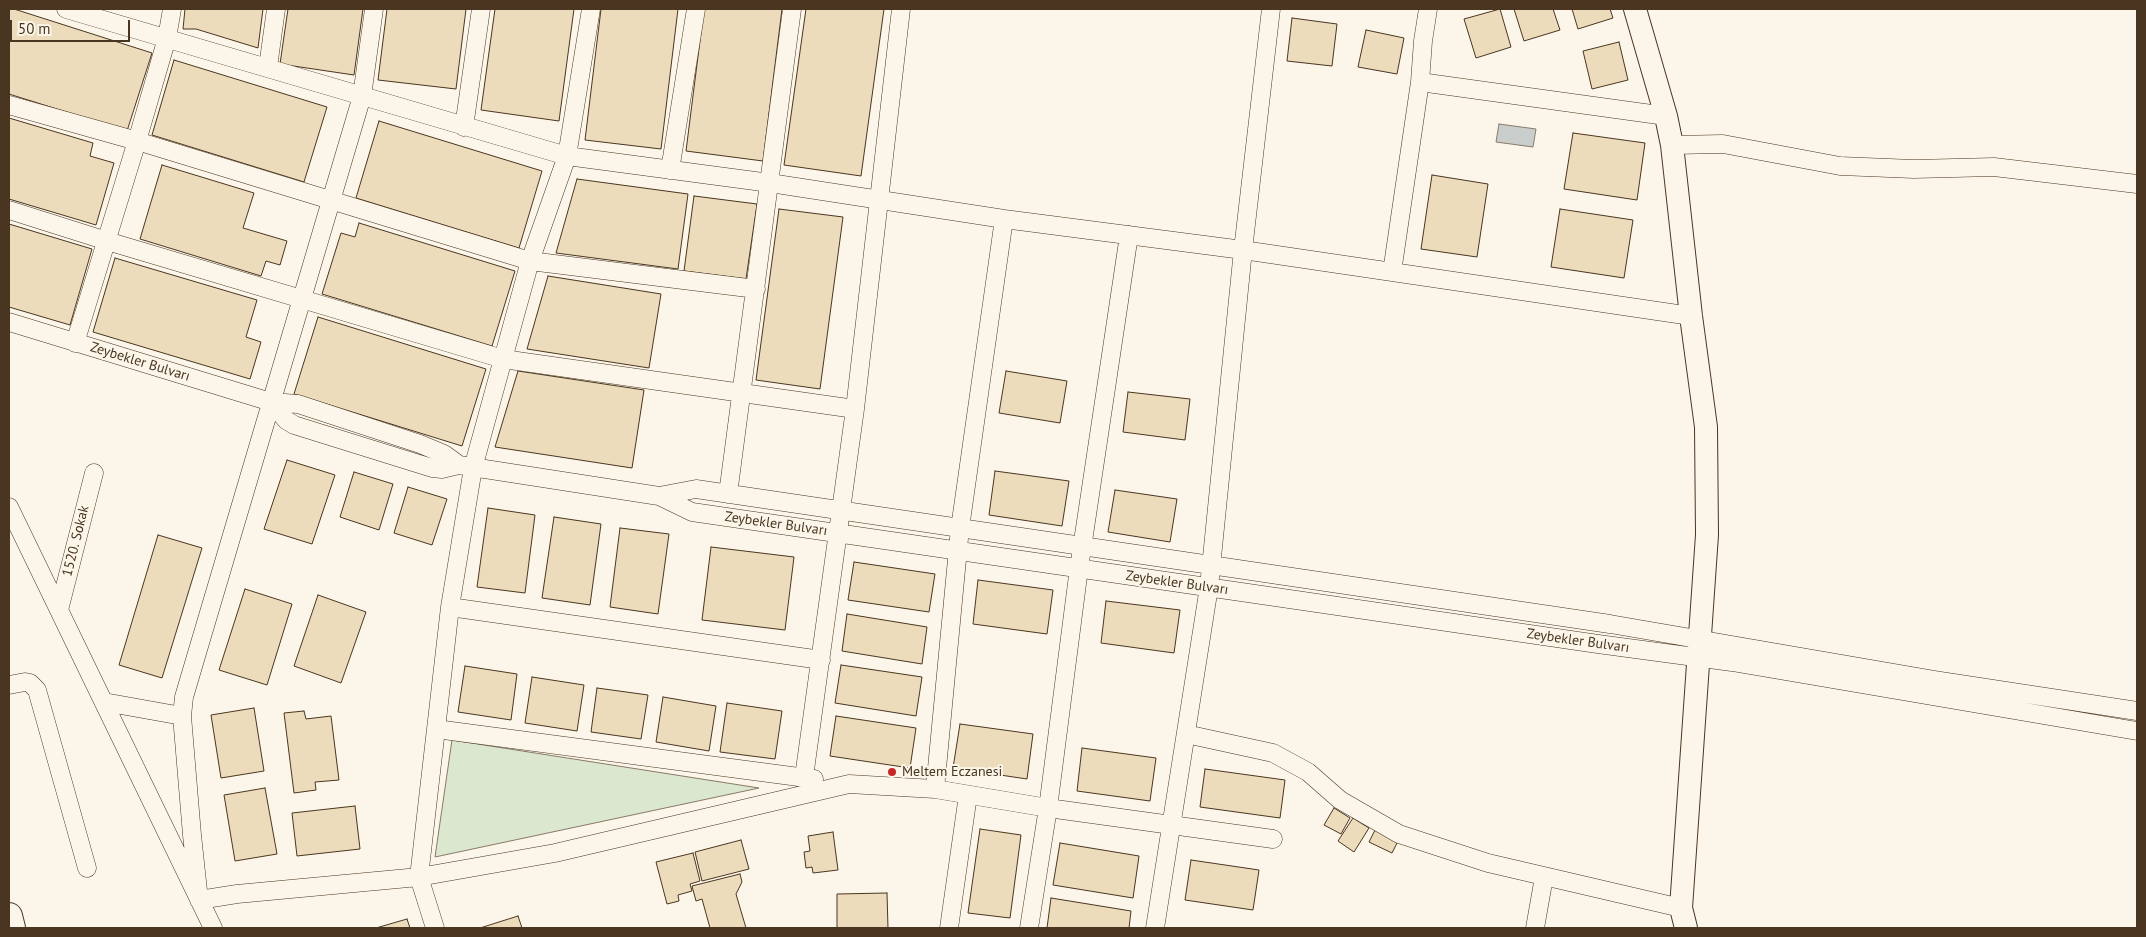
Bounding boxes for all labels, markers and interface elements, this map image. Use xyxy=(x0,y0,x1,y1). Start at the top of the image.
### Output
scale bar xyxy=(12,10,132,42)
text: 50 m xyxy=(18,19,51,38)
street label: Zeybekler Bulvarı xyxy=(88,339,192,385)
street label: 1520. Sokak xyxy=(59,504,93,578)
street label: Zeybekler Bulvarı xyxy=(724,508,828,540)
street label: Zeybekler Bulvarı xyxy=(1125,567,1229,599)
street label: Zeybekler Bulvarı xyxy=(1526,625,1630,657)
place label: Meltem Eczanesi xyxy=(902,764,1002,780)
marker: Meltem Eczanesi xyxy=(886,766,898,778)

